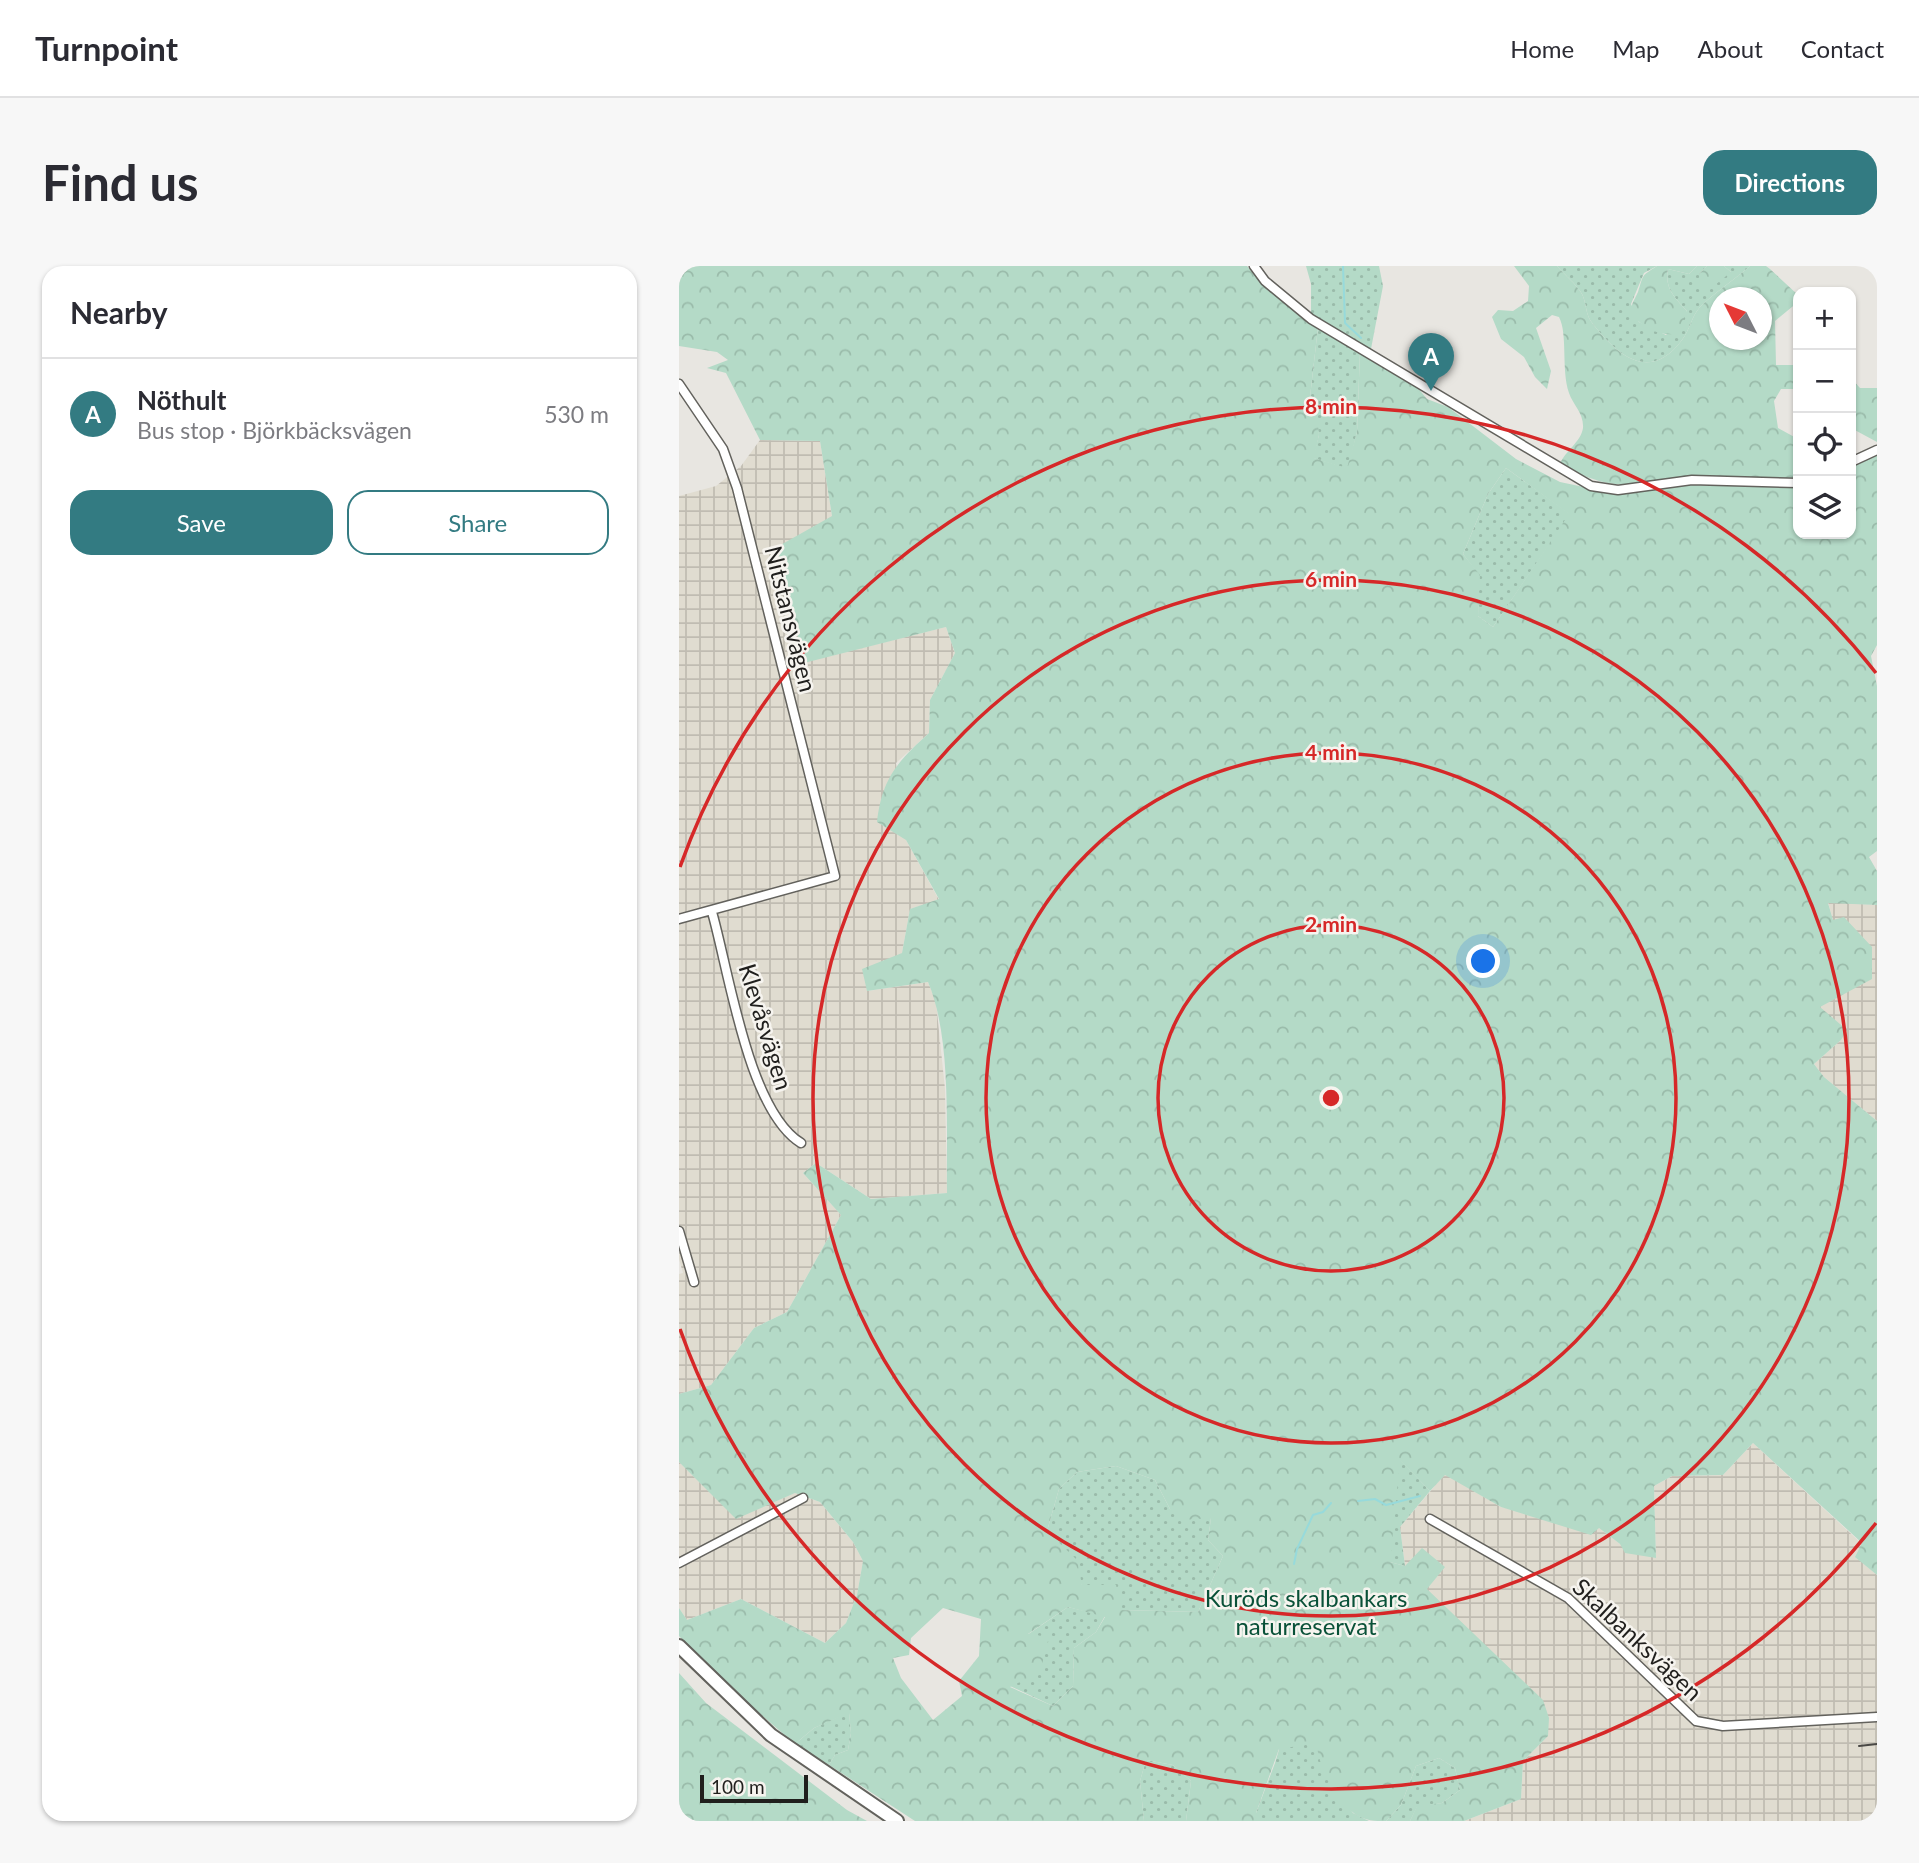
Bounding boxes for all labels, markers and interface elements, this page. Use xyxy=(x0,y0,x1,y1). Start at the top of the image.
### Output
text: Turnpoint xyxy=(35,28,178,68)
text: Home xyxy=(1510,34,1574,63)
text: Map xyxy=(1612,34,1660,63)
text: About xyxy=(1698,34,1763,63)
text: Contact xyxy=(1801,34,1884,63)
button: Directions xyxy=(1703,150,1877,215)
text: Find us xyxy=(42,153,199,211)
north arrow xyxy=(1709,287,1772,350)
map controls xyxy=(1793,287,1856,539)
button: + xyxy=(1793,287,1856,350)
text: Nearby xyxy=(70,294,168,330)
pin: A xyxy=(1408,333,1454,391)
button: − xyxy=(1793,350,1856,413)
text: Nöthult xyxy=(137,384,226,416)
text: 8 min xyxy=(1305,393,1357,418)
text: A xyxy=(85,400,101,428)
text: 530 m xyxy=(544,400,609,428)
button: locate xyxy=(1793,413,1856,476)
text: Bus stop · Björkbäcksvägen xyxy=(137,416,412,444)
button: layers xyxy=(1793,476,1856,539)
button: Save xyxy=(70,490,333,555)
button: Share xyxy=(347,490,609,555)
street label: Nitstansvägen xyxy=(759,543,824,695)
text: 6 min xyxy=(1305,566,1357,591)
text: 4 min xyxy=(1305,739,1357,764)
text: 2 min xyxy=(1305,911,1357,936)
your location xyxy=(1466,944,1500,978)
street label: Klevåsvägen xyxy=(733,960,799,1093)
centre of rings xyxy=(1319,1086,1343,1110)
street label: Skalbanksvägen xyxy=(1567,1572,1709,1706)
park label: Kuröds skalbankars naturreservat xyxy=(1205,1583,1407,1640)
scale bar xyxy=(700,1772,809,1804)
text: 100 m xyxy=(711,1775,765,1798)

